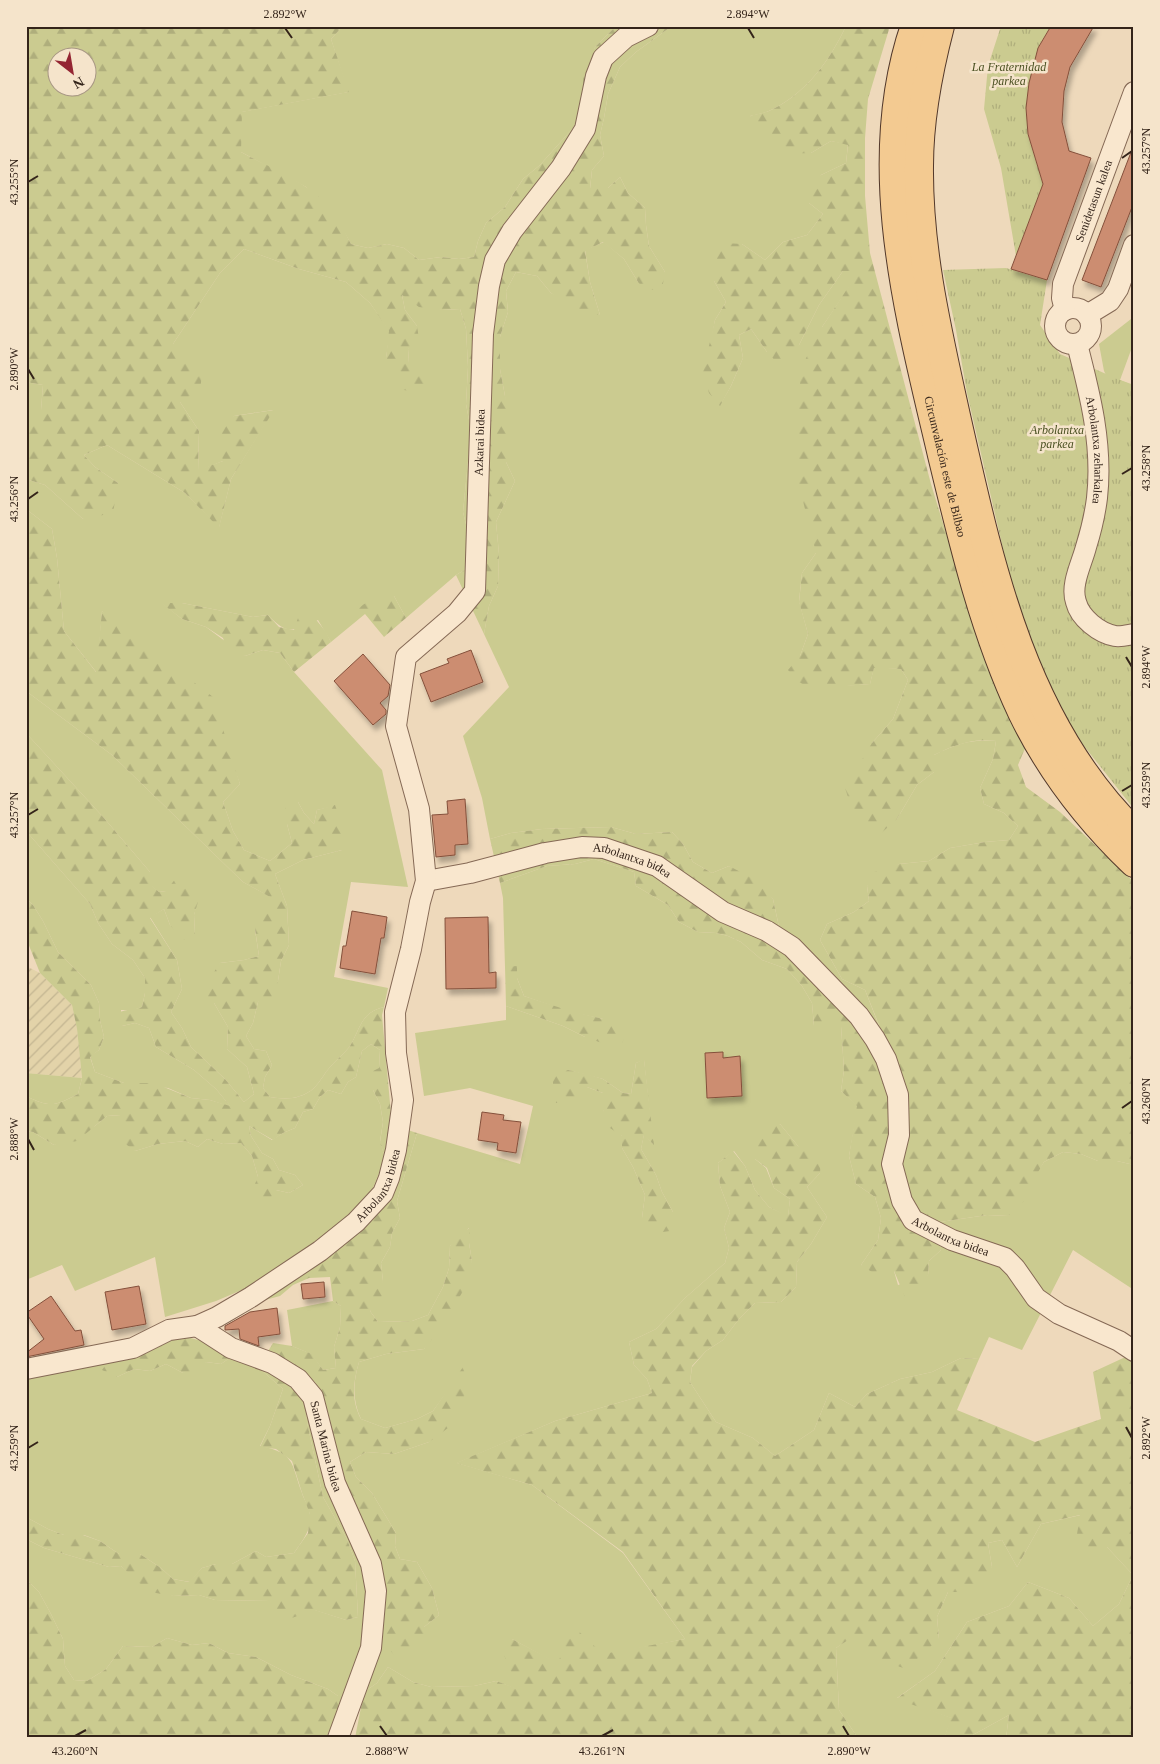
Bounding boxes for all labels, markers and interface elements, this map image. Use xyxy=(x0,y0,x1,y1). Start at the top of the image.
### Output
text: 2.892°W xyxy=(263,7,307,21)
text: 2.894°W xyxy=(726,7,770,21)
north arrow xyxy=(48,48,98,98)
park label: La Fraternidad parkea xyxy=(971,60,1047,88)
text: N xyxy=(70,74,87,92)
text: 43.257°N xyxy=(1139,127,1153,174)
street label: Senidetasun kalea xyxy=(1072,157,1116,244)
text: 43.255°N xyxy=(7,158,21,205)
text: 2.890°W xyxy=(7,347,21,391)
street label: Circunvalación este de Bilbao xyxy=(921,395,969,538)
street label: Arbolantxa zeharkalea xyxy=(1083,395,1106,505)
street label: Azkarai bidea xyxy=(472,408,488,476)
park label: Arbolantxa parkea xyxy=(1029,423,1084,451)
text: 43.258°N xyxy=(1139,444,1153,491)
text: 43.256°N xyxy=(7,475,21,522)
text: 2.894°W xyxy=(1139,645,1153,689)
text: 43.259°N xyxy=(1139,761,1153,808)
text: 43.257°N xyxy=(7,791,21,838)
street label: Arbolantxa bidea xyxy=(592,840,674,881)
text: 43.260°N xyxy=(1139,1077,1153,1124)
text: 2.888°W xyxy=(7,1117,21,1161)
street label: Arbolantxa bidea xyxy=(353,1147,403,1225)
street label: Arbolantxa bidea xyxy=(909,1214,992,1259)
street label: Santa Marina bidea xyxy=(307,1399,345,1494)
text: 2.892°W xyxy=(1139,1416,1153,1460)
text: 43.259°N xyxy=(7,1424,21,1471)
text: 43.260°N xyxy=(52,1744,99,1758)
text: 2.888°W xyxy=(365,1744,409,1758)
text: 43.261°N xyxy=(579,1744,626,1758)
text: 2.890°W xyxy=(827,1744,871,1758)

